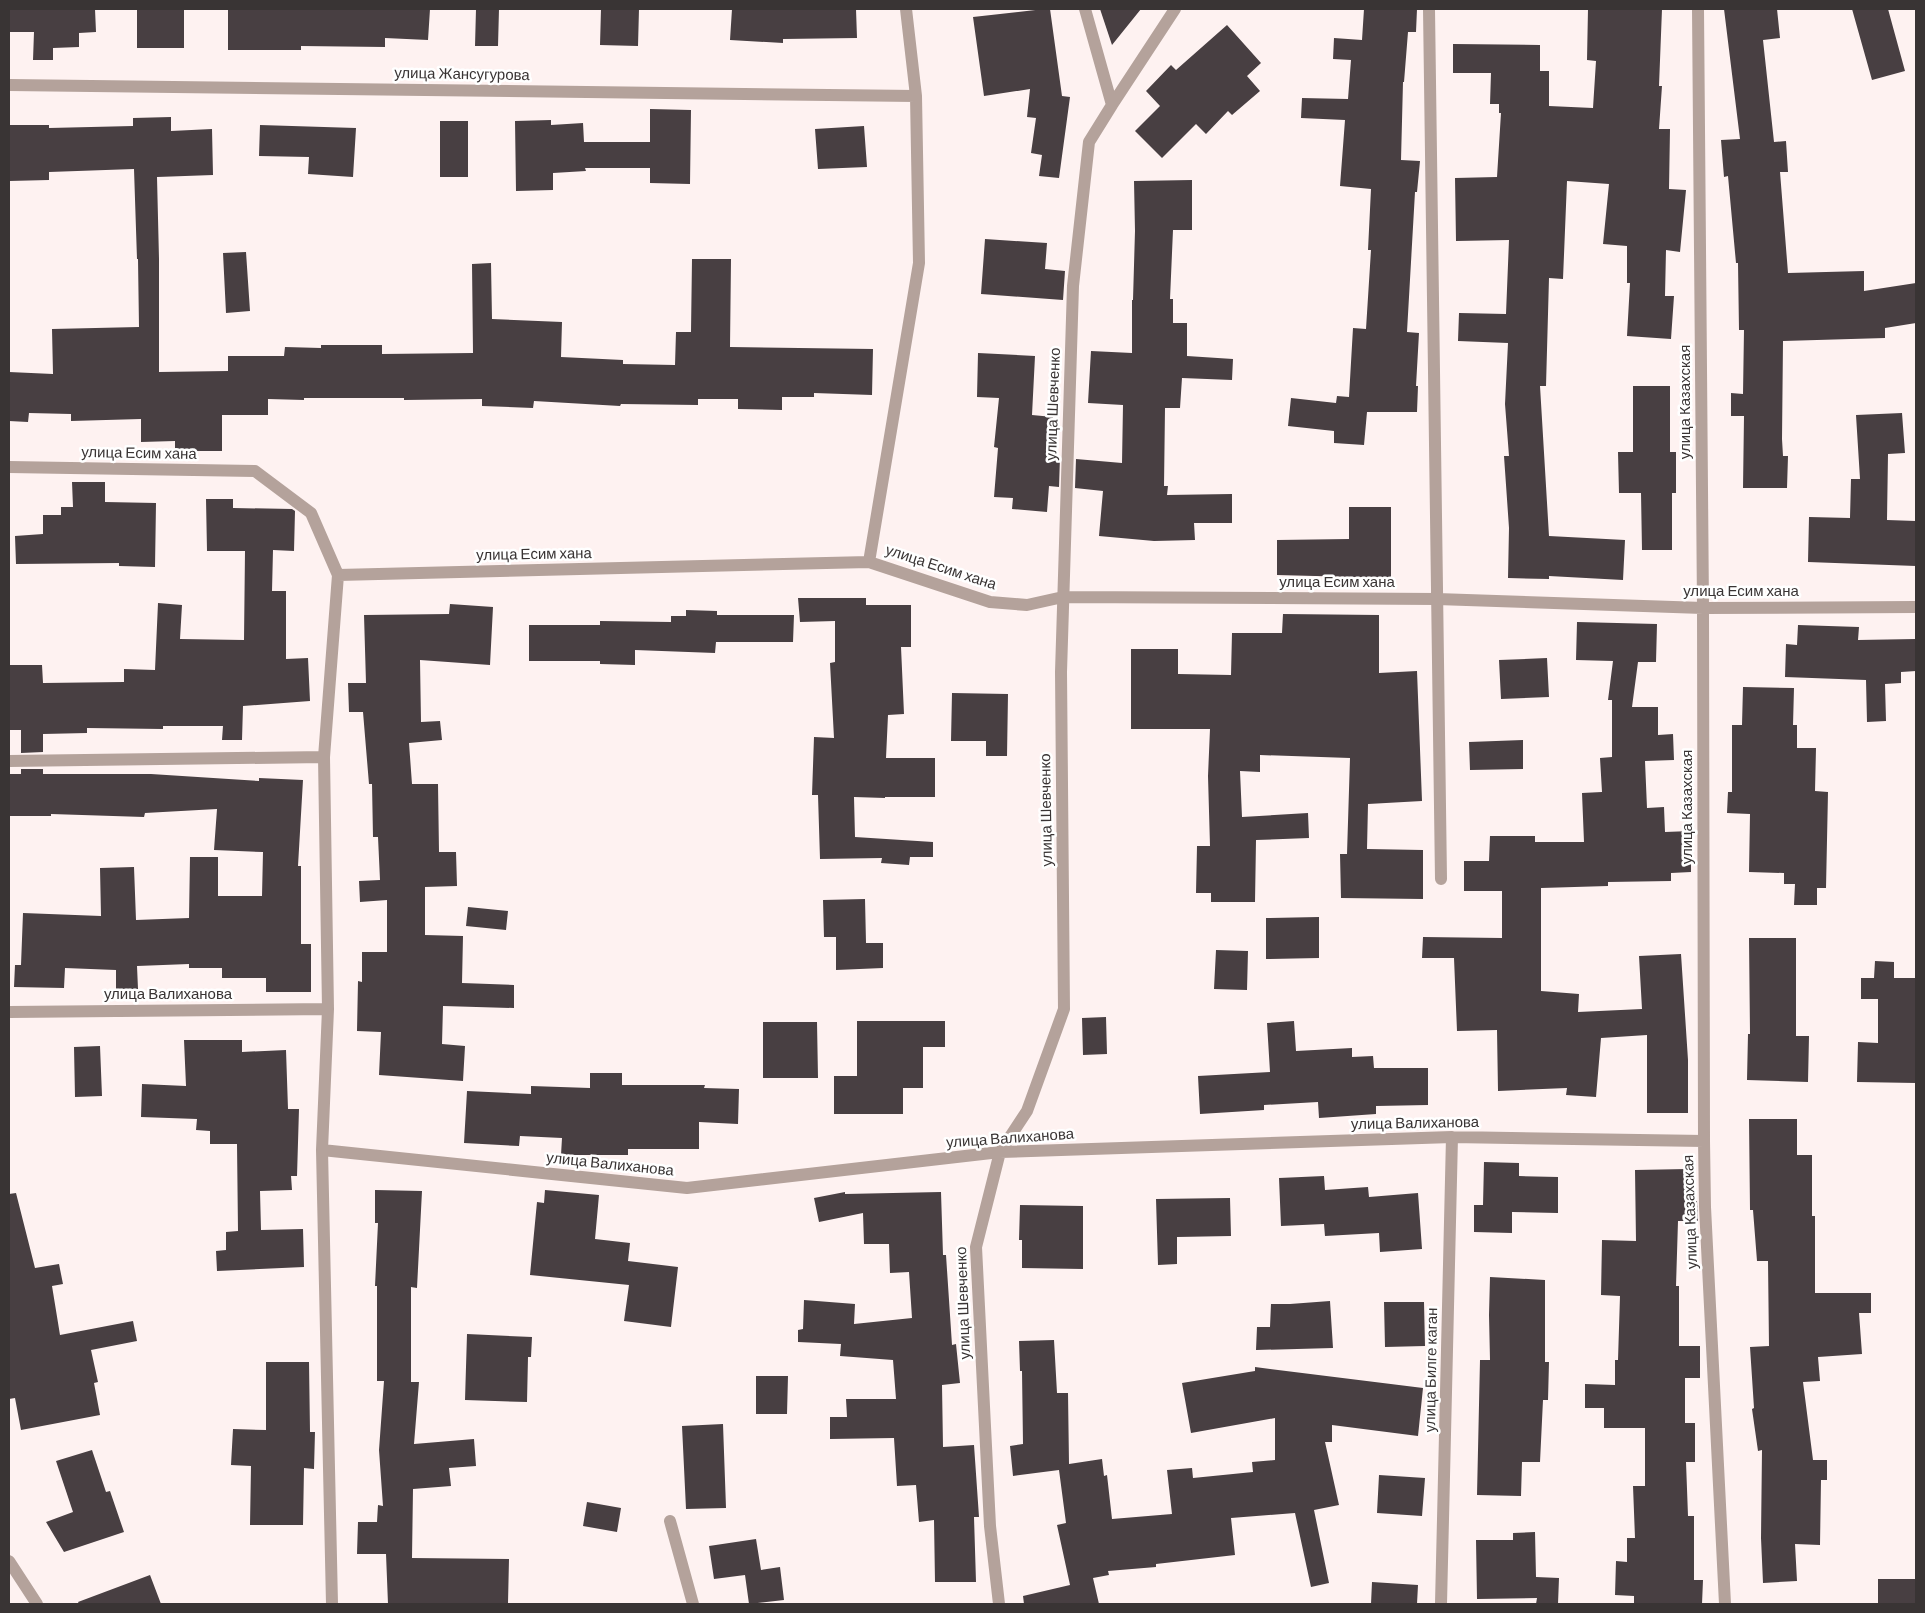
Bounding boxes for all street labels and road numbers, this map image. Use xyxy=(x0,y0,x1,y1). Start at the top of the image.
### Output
street label: улица Жансугурова xyxy=(394,63,531,83)
street label: улица Казахская xyxy=(1675,345,1693,459)
street label: улица Шевченко xyxy=(1041,347,1063,461)
street label: улица Есим хана xyxy=(81,442,198,462)
street label: улица Есим хана xyxy=(884,540,1000,593)
street label: улица Есим хана xyxy=(476,543,593,563)
street label: улица Есим хана xyxy=(1279,572,1395,590)
street label: улица Есим хана xyxy=(1683,581,1799,599)
street label: улица Казахская xyxy=(1677,750,1695,864)
street label: улица Шевченко xyxy=(1035,753,1055,867)
street label: улица Валиханова xyxy=(104,984,233,1002)
street label: улица Валиханова xyxy=(1351,1112,1480,1132)
street label: улица Валиханова xyxy=(945,1124,1075,1150)
street label: улица Валиханова xyxy=(545,1147,675,1179)
street label: улица Казахская xyxy=(1678,1154,1700,1270)
street label: улица Шевченко xyxy=(951,1246,973,1360)
street label: улица Билге каган xyxy=(1420,1307,1440,1432)

